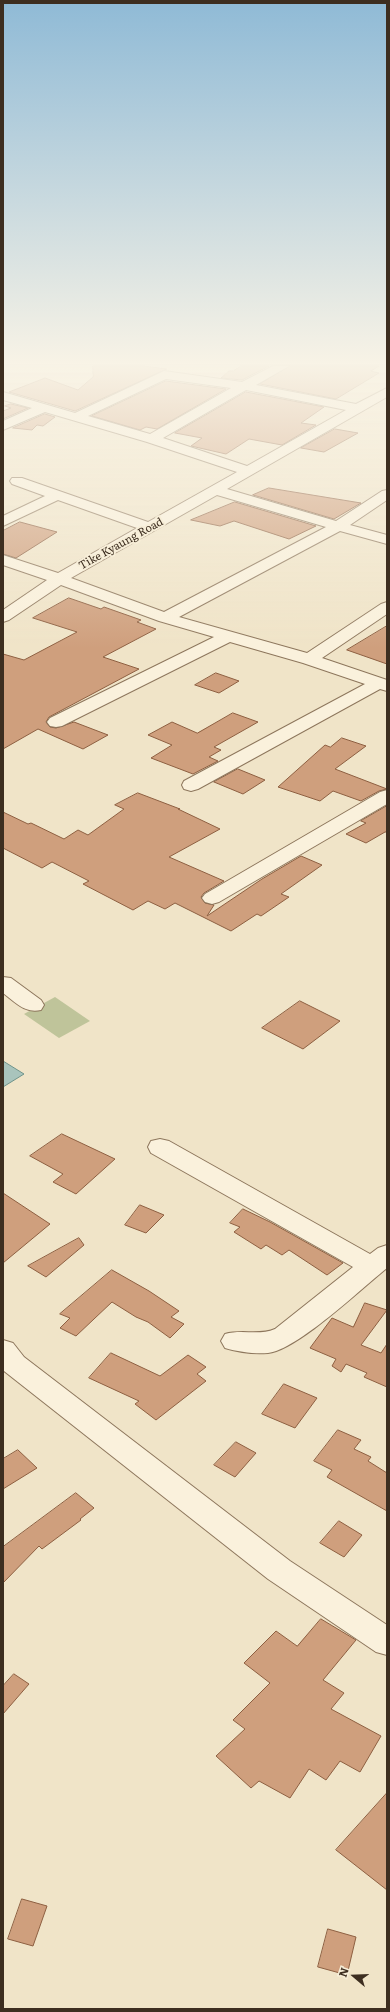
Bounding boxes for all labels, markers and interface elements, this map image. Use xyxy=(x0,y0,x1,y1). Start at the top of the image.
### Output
street label: Tike Kyaung Road xyxy=(76,515,166,573)
north arrow xyxy=(334,1956,374,1996)
text: N xyxy=(334,1965,352,1979)

